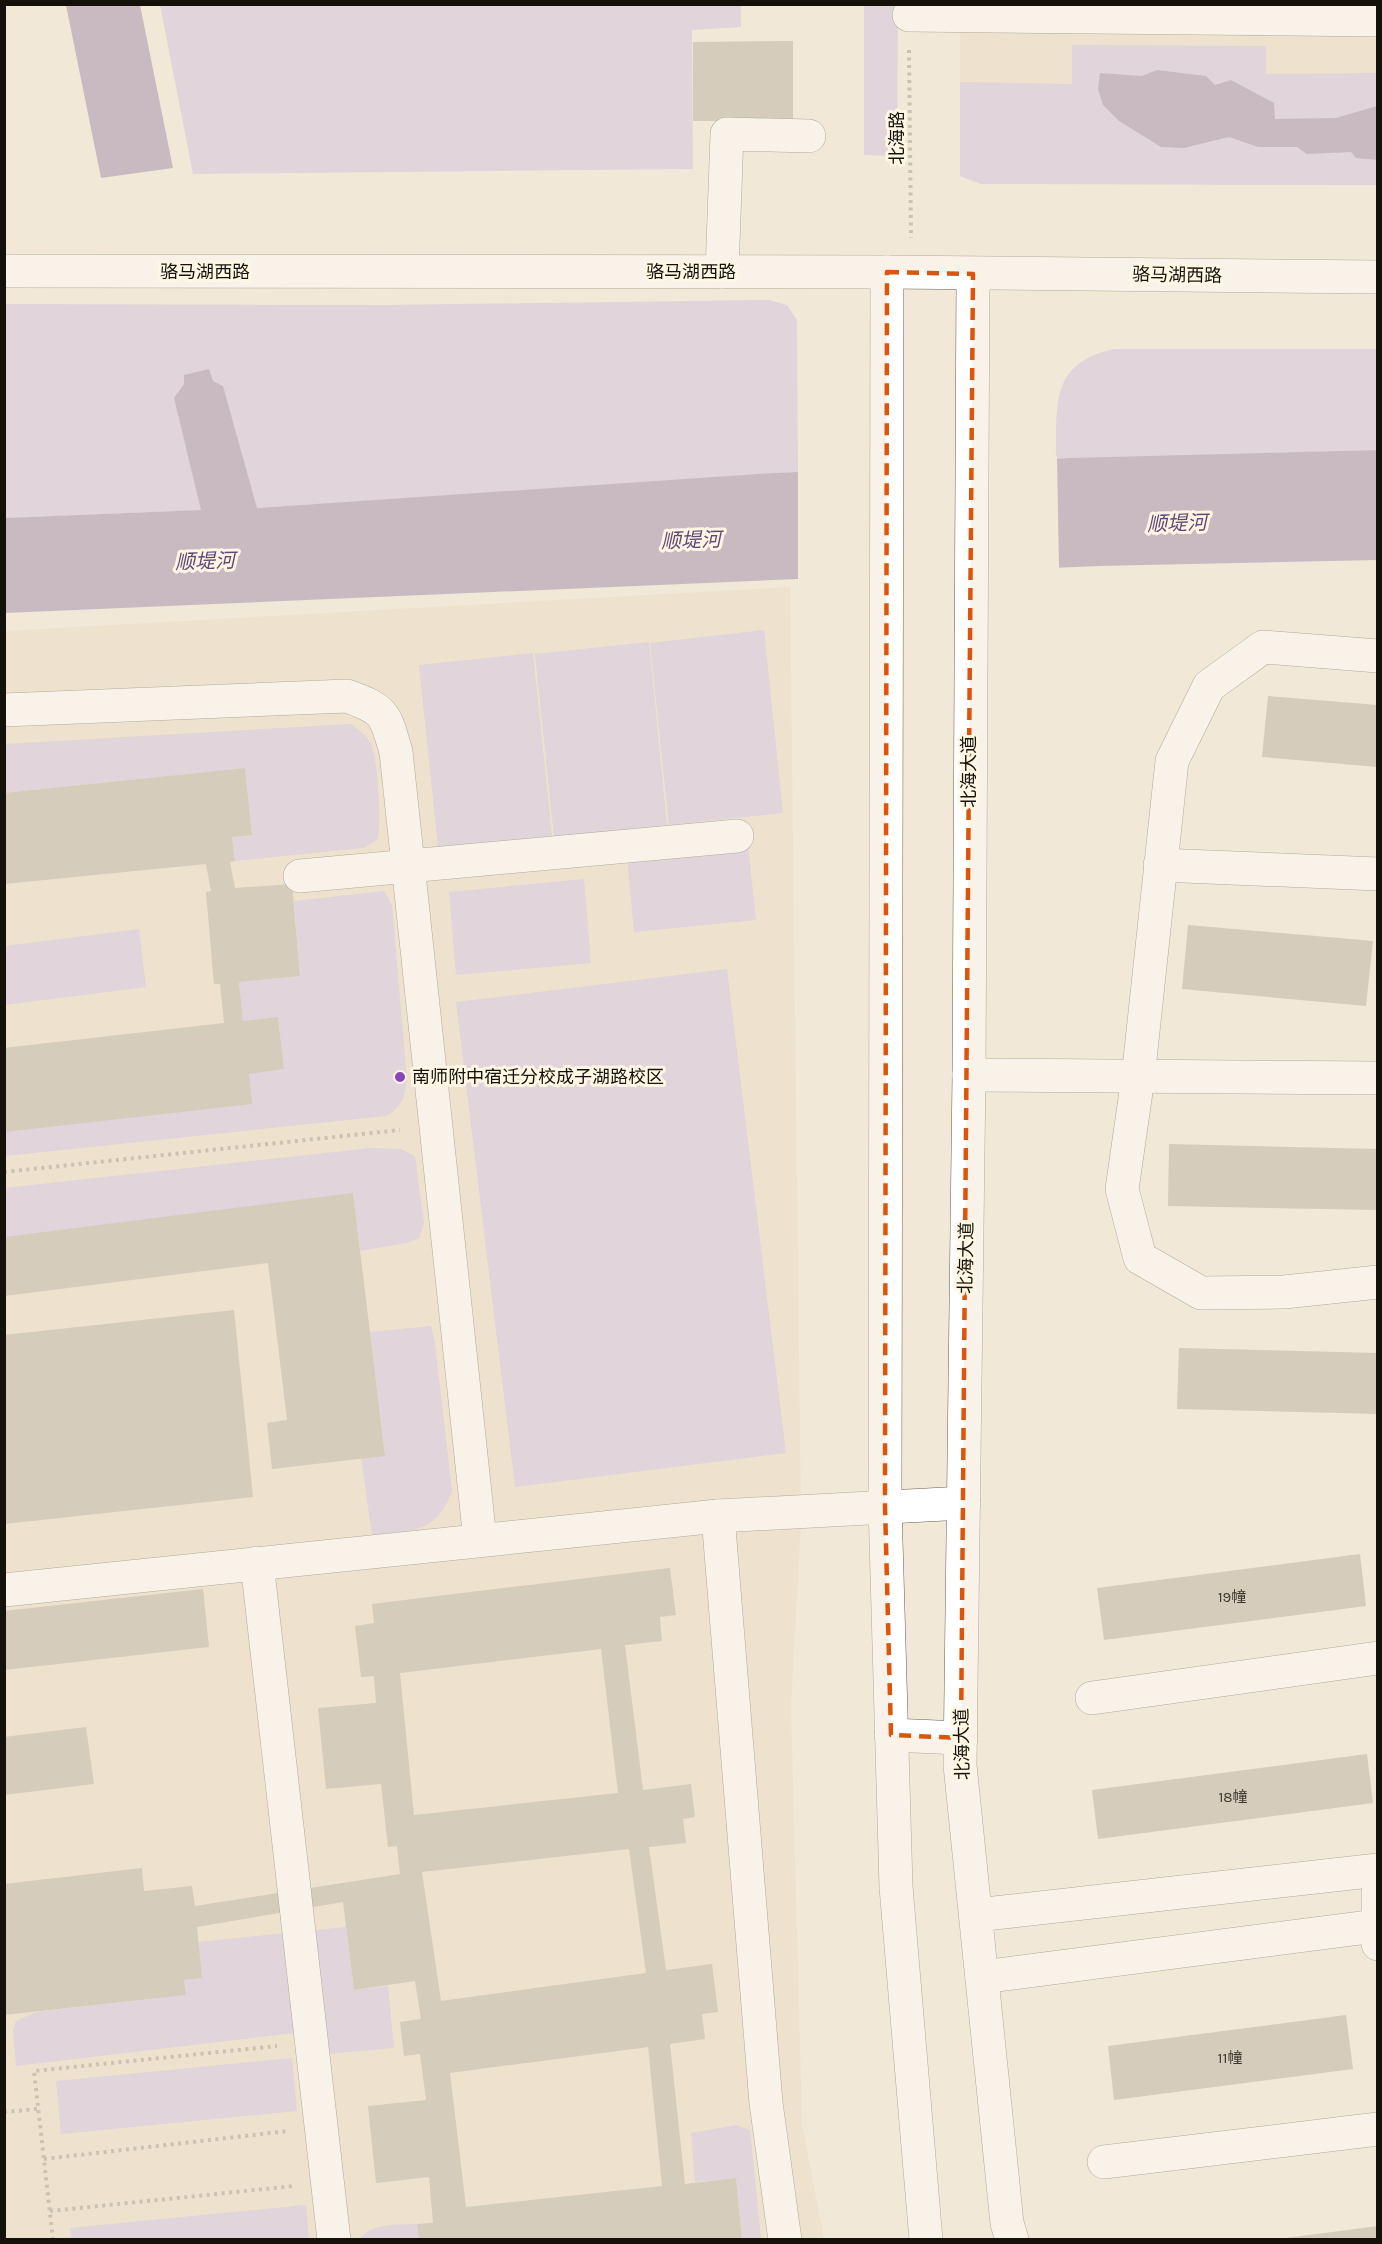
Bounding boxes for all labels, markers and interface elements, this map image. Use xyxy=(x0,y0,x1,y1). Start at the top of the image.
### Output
street label: 北海路 xyxy=(886,111,908,165)
street label: 骆马湖西路 xyxy=(160,261,250,283)
street label: 骆马湖西路 xyxy=(646,261,736,283)
street label: 骆马湖西路 xyxy=(1132,263,1222,287)
water label: 顺堤河 xyxy=(1147,511,1211,536)
water label: 顺堤河 xyxy=(661,528,725,553)
water label: 顺堤河 xyxy=(175,549,239,574)
street label: 北海大道 xyxy=(958,736,980,808)
place label: 南师附中宿迁分校成子湖路校区 xyxy=(412,1066,664,1088)
marker: 南师附中宿迁分校成子湖路校区 xyxy=(393,1070,407,1084)
street label: 北海大道 xyxy=(954,1222,978,1294)
house number: 19幢 xyxy=(1218,1588,1246,1606)
street label: 北海大道 xyxy=(950,1708,974,1780)
house number: 18幢 xyxy=(1218,1788,1248,1806)
house number: 11幢 xyxy=(1218,2049,1242,2067)

